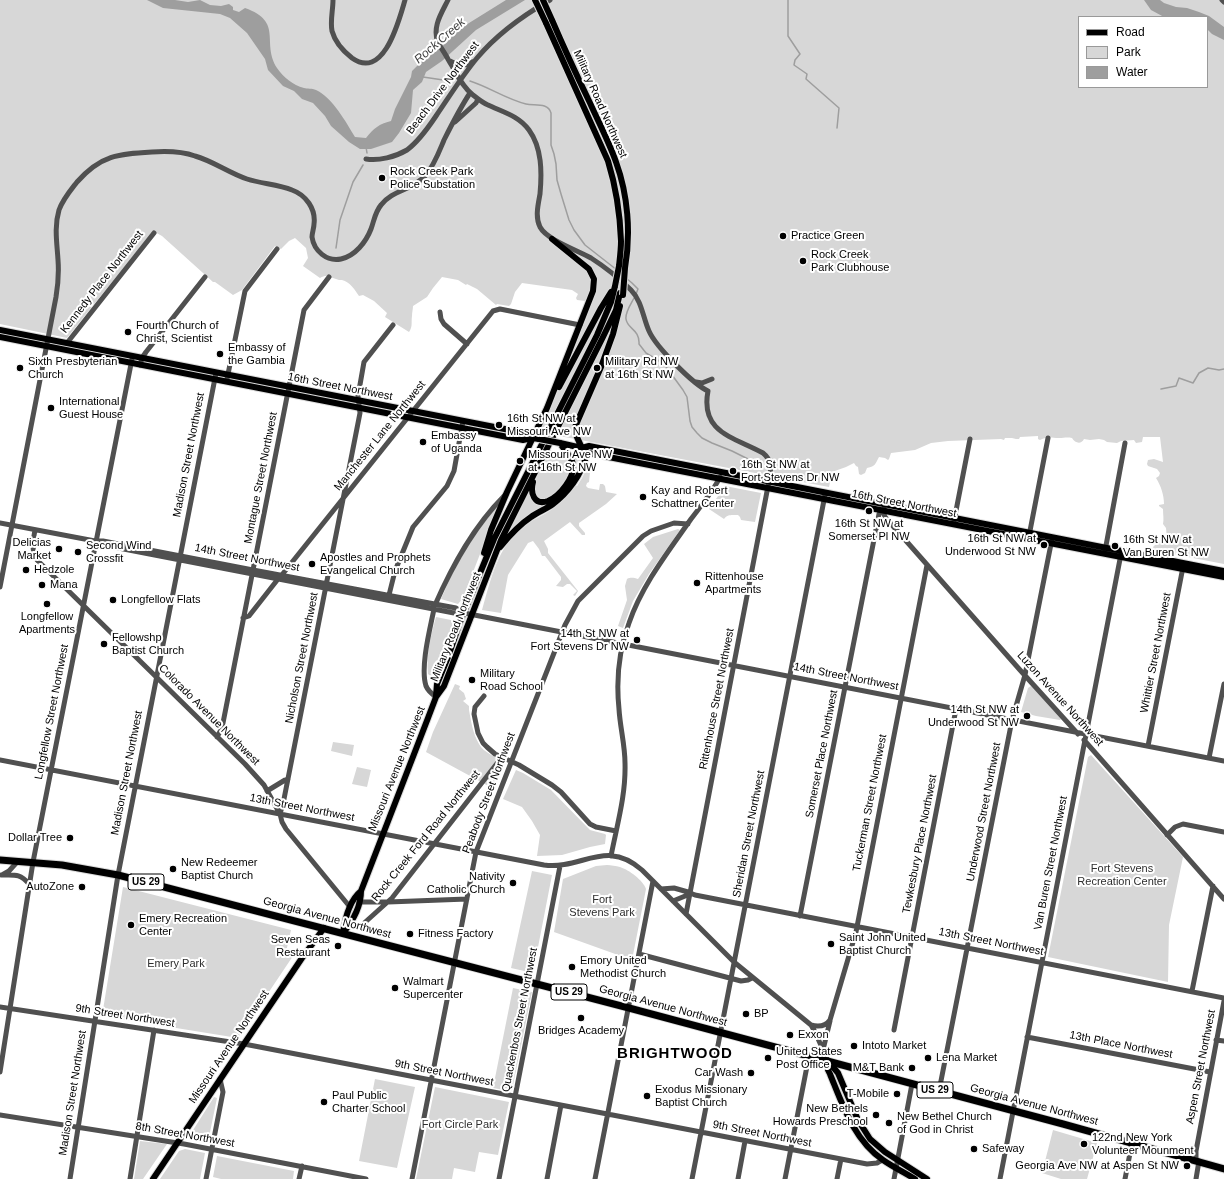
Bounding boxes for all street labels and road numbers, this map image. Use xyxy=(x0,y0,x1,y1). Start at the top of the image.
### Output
street label: Beach Drive Northwest xyxy=(404,39,482,137)
street label: Military Road Northwest xyxy=(570,48,630,160)
street label: Kennedy Place Northwest xyxy=(58,228,146,336)
street label: 16th Street Northwest xyxy=(287,370,393,404)
street label: Manchester Lane Northwest xyxy=(332,378,428,494)
street label: Madison Street Northwest xyxy=(170,392,208,518)
street label: Montague Street Northwest xyxy=(242,411,280,545)
street label: 16th Street Northwest xyxy=(851,487,957,521)
street label: 14th Street Northwest xyxy=(194,541,300,575)
street label: Military Road Northwest xyxy=(428,570,484,684)
street label: Nicholson Street Northwest xyxy=(283,591,321,725)
street label: Whittier Street Northwest xyxy=(1138,592,1174,714)
street label: Rittenhouse Street Northwest xyxy=(697,627,737,771)
street label: Longfellow Street Northwest xyxy=(32,643,72,781)
street label: Luzon Avenue Northwest xyxy=(1014,649,1106,749)
street label: 14th Street Northwest xyxy=(793,660,899,694)
street label: Colorado Avenue Northwest xyxy=(156,662,262,768)
street label: Somerset Place Northwest xyxy=(803,689,841,819)
street label: Missouri Avenue Northwest xyxy=(366,705,428,833)
street label: Madison Street Northwest xyxy=(108,710,146,836)
street label: Peabody Street Northwest xyxy=(460,731,518,855)
street label: Tuckerman Street Northwest xyxy=(850,733,890,873)
street label: Underwood Street Northwest xyxy=(964,741,1004,883)
street label: Rock Creek Ford Road Northwest xyxy=(369,768,483,904)
street label: Sheridan Street Northwest xyxy=(730,769,768,899)
street label: Tewkesbury Place Northwest xyxy=(900,773,940,915)
street label: 13th Street Northwest xyxy=(249,791,355,825)
street label: Van Buren Street Northwest xyxy=(1032,795,1070,931)
road number: US 29 xyxy=(128,874,164,890)
street label: Georgia Avenue Northwest xyxy=(262,895,392,941)
street label: 13th Street Northwest xyxy=(938,925,1044,959)
street label: Quackenbos Street Northwest xyxy=(500,947,540,1093)
street label: Georgia Avenue Northwest xyxy=(598,983,728,1029)
road number: US 29 xyxy=(551,984,587,1000)
street label: Missouri Avenue Northwest xyxy=(186,988,272,1106)
street label: 9th Street Northwest xyxy=(74,1002,176,1030)
street label: Aspen Street Northwest xyxy=(1183,1009,1219,1125)
street label: Madison Street Northwest xyxy=(57,1029,89,1157)
street label: 13th Place Northwest xyxy=(1068,1029,1174,1061)
street label: 9th Street Northwest xyxy=(394,1057,494,1089)
road number: US 29 xyxy=(917,1082,953,1098)
street label: Georgia Avenue Northwest xyxy=(969,1082,1099,1128)
street label: 9th Street Northwest xyxy=(712,1118,812,1150)
street label: 8th Street Northwest xyxy=(134,1120,236,1150)

